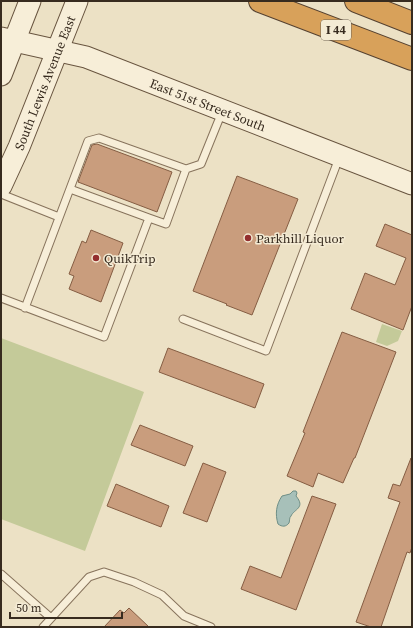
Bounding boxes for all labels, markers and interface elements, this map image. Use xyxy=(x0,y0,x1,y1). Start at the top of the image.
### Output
street label: South Lewis Avenue East xyxy=(10,12,79,153)
road number: I 44 xyxy=(321,20,351,40)
street label: East 51st Street South xyxy=(147,74,269,135)
place label: Parkhill Liquor xyxy=(256,230,345,247)
marker: Parkhill Liquor xyxy=(243,233,253,243)
place label: QuikTrip xyxy=(104,250,156,267)
marker: QuikTrip xyxy=(91,253,101,263)
scale bar xyxy=(10,594,122,620)
text: 50 m xyxy=(16,600,42,616)

